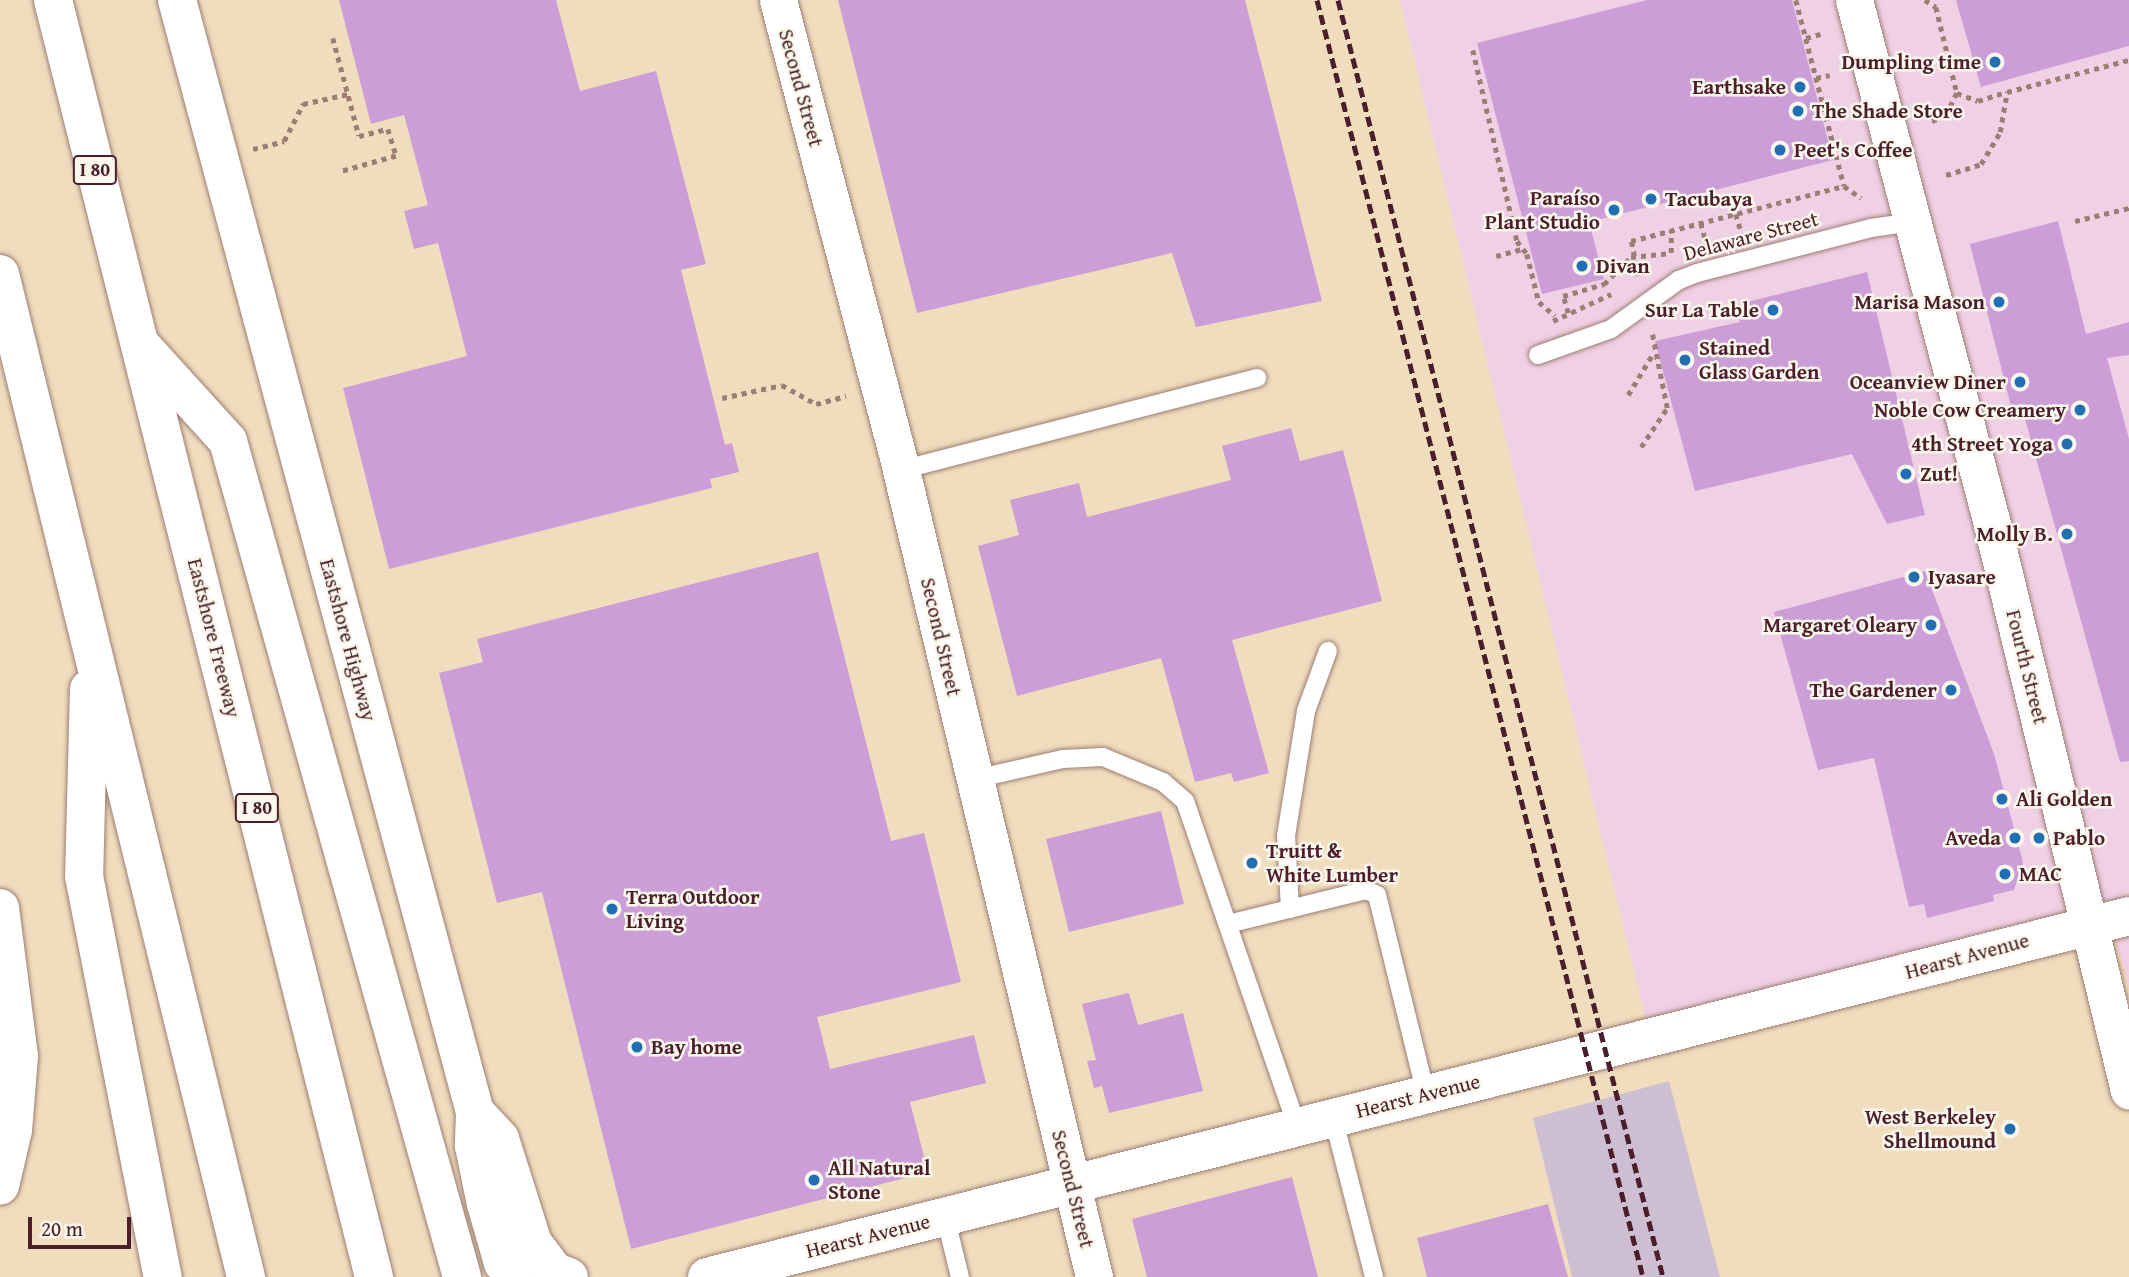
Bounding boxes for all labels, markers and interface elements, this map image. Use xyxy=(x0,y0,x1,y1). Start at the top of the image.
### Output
street label: Second Street xyxy=(773,26,829,150)
place label: Dumpling time xyxy=(1841,49,1981,75)
marker: Dumpling time xyxy=(1987,54,2003,70)
place label: Earthsake xyxy=(1692,74,1786,100)
marker: Earthsake xyxy=(1792,79,1808,95)
place label: The Shade Store xyxy=(1812,98,1963,124)
marker: The Shade Store xyxy=(1790,103,1806,119)
place label: Peet's Coffee xyxy=(1794,137,1913,163)
marker: Peet's Coffee xyxy=(1772,142,1788,158)
road number: I 80 xyxy=(72,154,118,186)
place label: Paraíso Plant Studio xyxy=(1485,185,1600,235)
place label: Tacubaya xyxy=(1665,186,1753,212)
marker: Tacubaya xyxy=(1643,191,1659,207)
marker: Paraíso Plant Studio xyxy=(1606,202,1622,218)
street label: Delaware Street xyxy=(1681,206,1821,266)
place label: Divan xyxy=(1596,253,1650,279)
marker: Divan xyxy=(1574,258,1590,274)
place label: Marisa Mason xyxy=(1854,289,1985,315)
marker: Marisa Mason xyxy=(1991,294,2007,310)
place label: Sur La Table xyxy=(1645,297,1759,323)
marker: Sur La Table xyxy=(1765,302,1781,318)
place label: Stained Glass Garden xyxy=(1699,335,1819,385)
marker: Stained Glass Garden xyxy=(1677,352,1693,368)
place label: Oceanview Diner xyxy=(1850,369,2006,395)
marker: Oceanview Diner xyxy=(2012,374,2028,390)
place label: Noble Cow Creamery xyxy=(1874,397,2066,423)
marker: Noble Cow Creamery xyxy=(2072,402,2088,418)
place label: 4th Street Yoga xyxy=(1911,431,2053,457)
marker: 4th Street Yoga xyxy=(2059,436,2075,452)
place label: Zut! xyxy=(1920,461,1958,487)
marker: Zut! xyxy=(1898,466,1914,482)
place label: Molly B. xyxy=(1976,521,2053,547)
marker: Molly B. xyxy=(2059,526,2075,542)
street label: Eastshore Freeway xyxy=(182,556,246,720)
street label: Eastshore Highway xyxy=(314,556,382,724)
place label: Iyasare xyxy=(1928,564,1996,590)
marker: Iyasare xyxy=(1906,569,1922,585)
street label: Second Street xyxy=(915,575,967,699)
street label: Fourth Street xyxy=(2001,607,2053,727)
place label: Margaret Oleary xyxy=(1763,612,1917,638)
marker: Margaret Oleary xyxy=(1923,617,1939,633)
place label: The Gardener xyxy=(1810,677,1937,703)
marker: The Gardener xyxy=(1943,682,1959,698)
place label: Ali Golden xyxy=(2016,786,2112,812)
marker: Ali Golden xyxy=(1994,791,2010,807)
road number: I 80 xyxy=(234,792,280,824)
place label: Aveda xyxy=(1945,825,2001,851)
place label: Pablo xyxy=(2053,825,2105,851)
marker: Aveda xyxy=(2007,830,2023,846)
marker: Pablo xyxy=(2031,830,2047,846)
place label: Truitt & White Lumber xyxy=(1266,838,1398,888)
marker: Truitt & White Lumber xyxy=(1244,855,1260,871)
place label: MAC xyxy=(2019,861,2062,887)
marker: MAC xyxy=(1997,866,2013,882)
place label: Terra Outdoor Living xyxy=(626,884,760,934)
marker: Terra Outdoor Living xyxy=(604,901,620,917)
street label: Hearst Avenue xyxy=(1902,927,2032,985)
place label: Bay home xyxy=(651,1034,742,1060)
marker: Bay home xyxy=(629,1039,645,1055)
street label: Hearst Avenue xyxy=(1353,1068,1483,1124)
place label: West Berkeley Shellmound xyxy=(1865,1104,1996,1154)
marker: West Berkeley Shellmound xyxy=(2002,1121,2018,1137)
street label: Second Street xyxy=(1046,1127,1100,1251)
place label: All Natural Stone xyxy=(828,1155,931,1205)
marker: All Natural Stone xyxy=(806,1172,822,1188)
scale bar xyxy=(32,1204,135,1248)
street label: Hearst Avenue xyxy=(803,1208,933,1264)
text: 20 m xyxy=(41,1213,83,1244)

